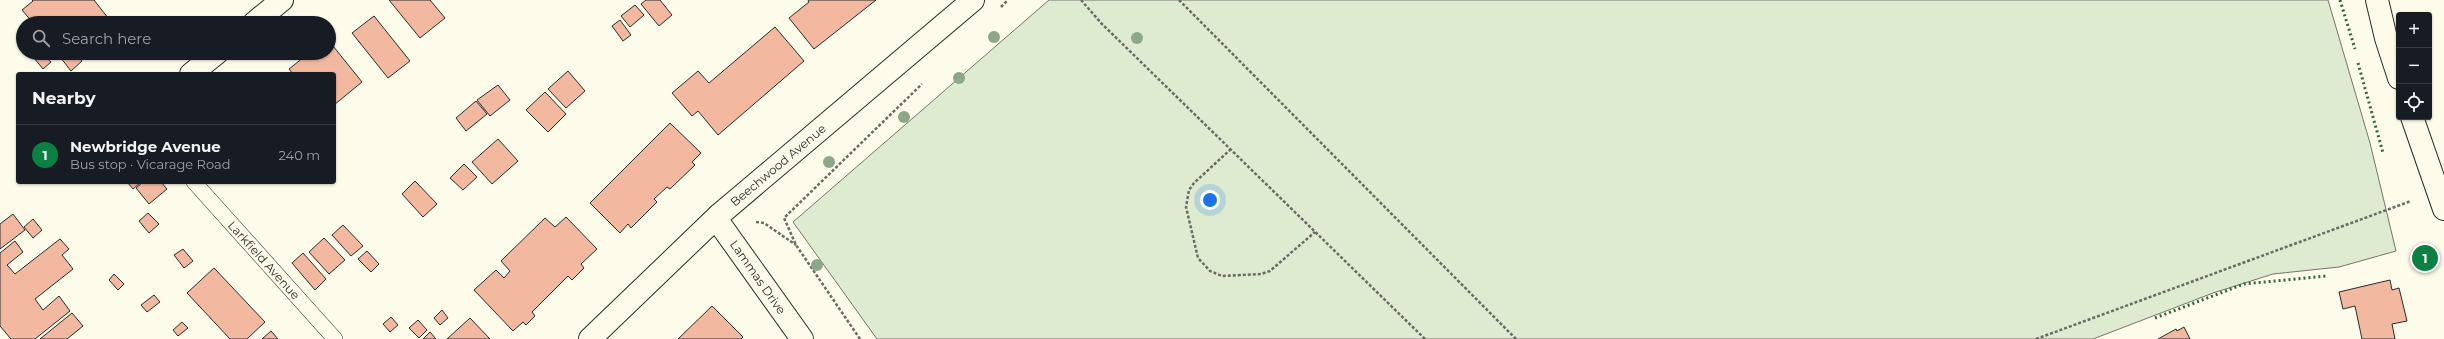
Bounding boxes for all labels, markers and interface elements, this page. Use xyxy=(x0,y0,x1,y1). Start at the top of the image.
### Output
map controls xyxy=(2396,12,2432,120)
button: + xyxy=(2396,12,2432,48)
search box xyxy=(16,16,336,60)
icon: search xyxy=(30,27,52,49)
text: Search here xyxy=(62,29,151,48)
button: − xyxy=(2396,48,2432,84)
button: locate xyxy=(2396,84,2432,120)
text: Nearby xyxy=(32,88,96,108)
street label: Beechwood Avenue xyxy=(727,121,829,209)
text: Newbridge Avenue xyxy=(70,137,221,156)
text: 1 xyxy=(42,147,48,163)
text: 240 m xyxy=(279,147,320,163)
text: Bus stop · Vicarage Road xyxy=(70,156,231,172)
your location xyxy=(1200,190,1220,210)
street label: Larkfield Avenue xyxy=(225,218,303,302)
street label: Lammas Drive xyxy=(727,237,789,317)
pin: 1 xyxy=(2412,243,2438,273)

